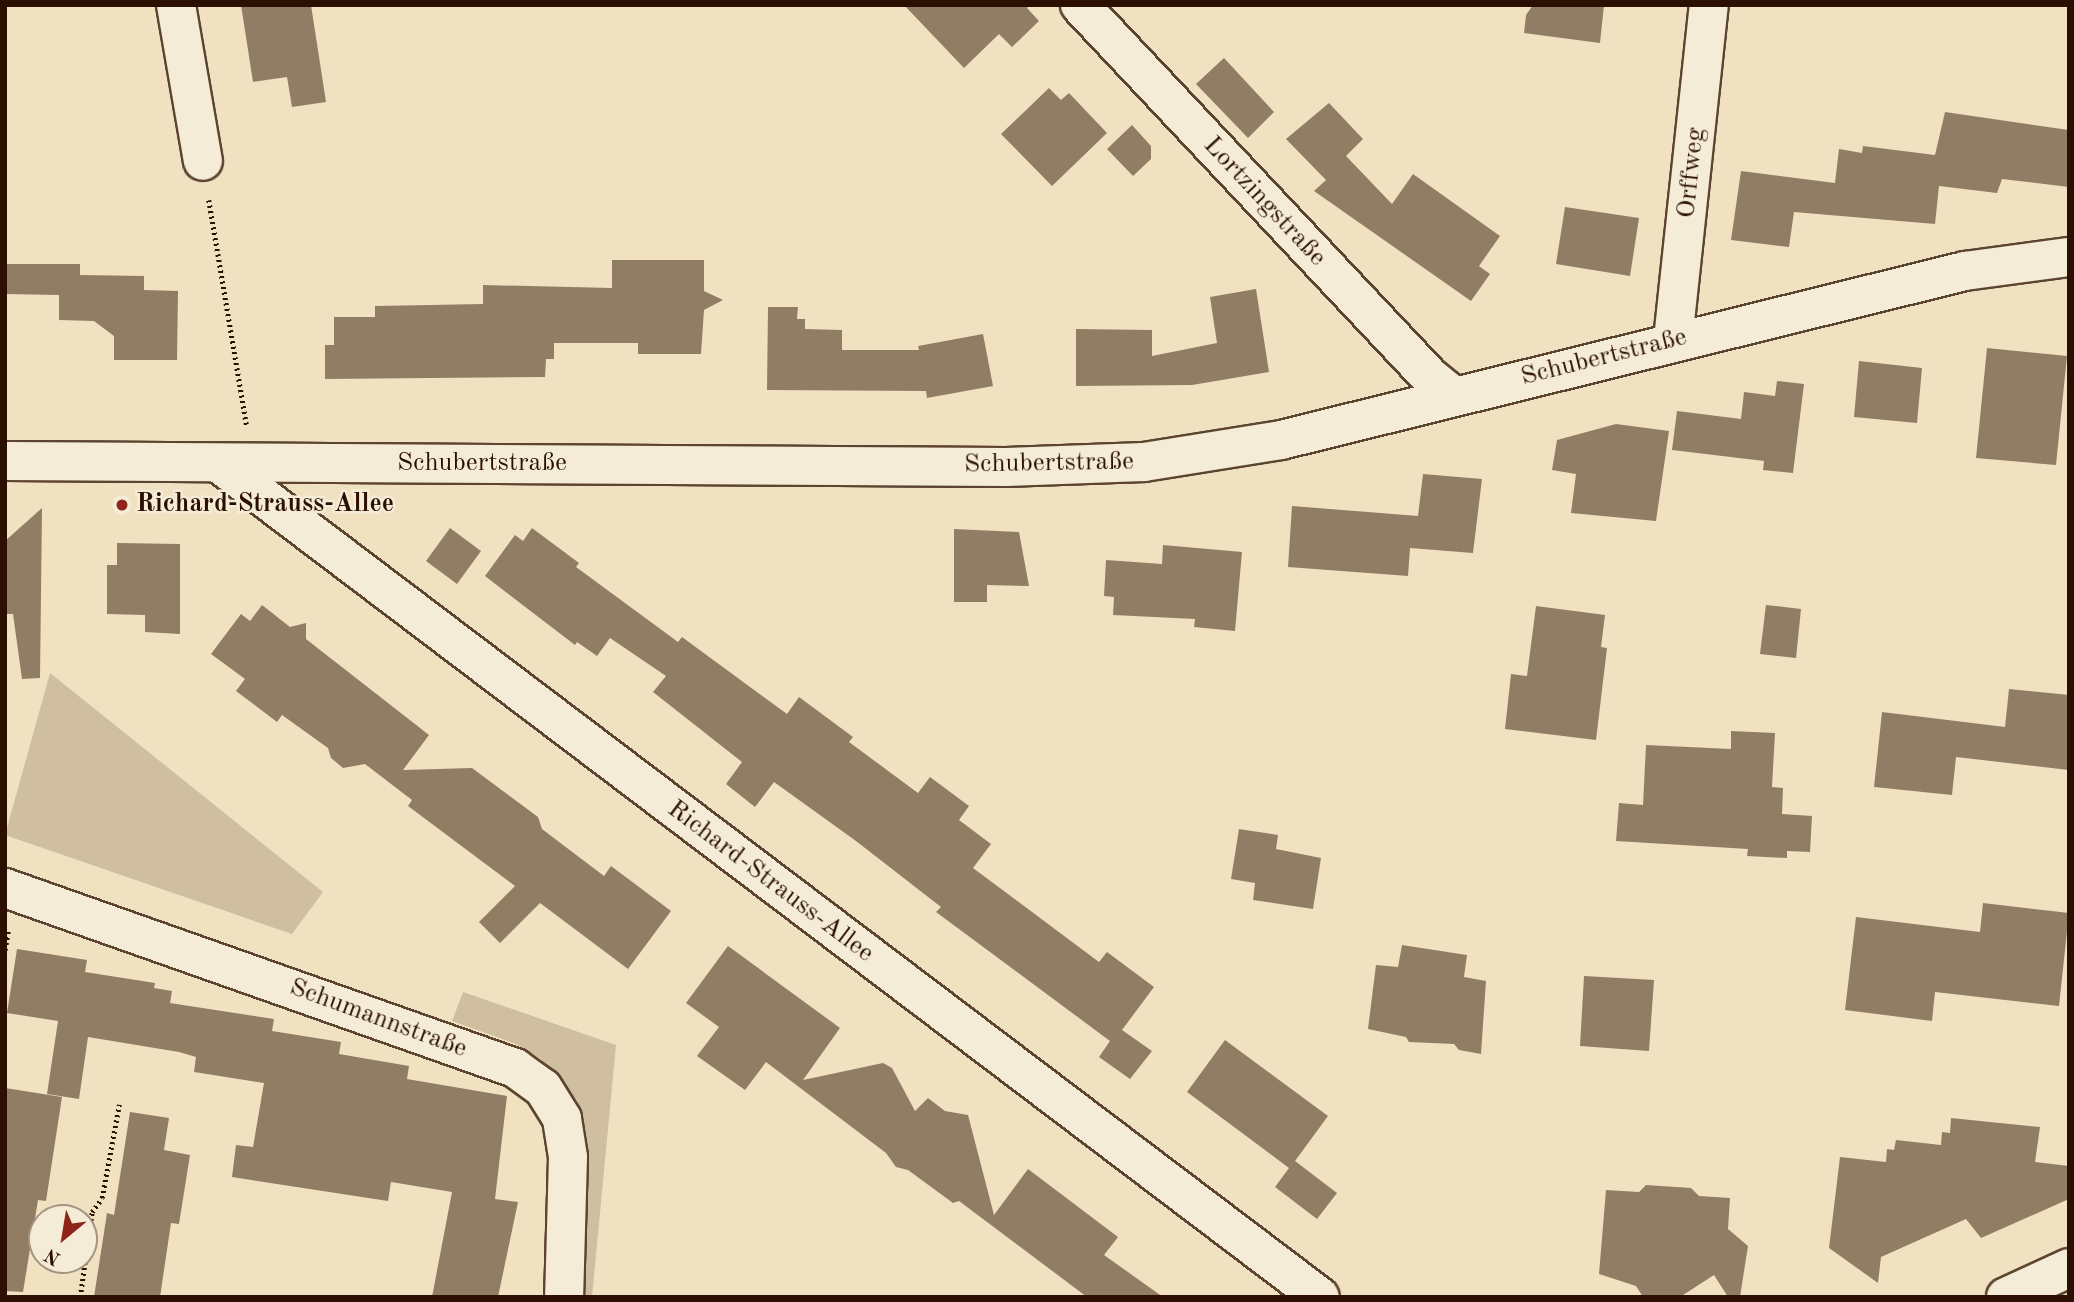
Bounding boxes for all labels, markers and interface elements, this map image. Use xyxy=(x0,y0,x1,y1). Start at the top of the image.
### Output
street label: Orffweg xyxy=(1672,126,1712,220)
street label: Lortzingstraße xyxy=(1196,131,1332,273)
street label: Schubertstraße xyxy=(1518,322,1690,394)
street label: Schubertstraße xyxy=(964,447,1134,481)
street label: Schubertstraße xyxy=(397,448,567,480)
place label: Richard-Strauss-Allee xyxy=(136,489,394,521)
marker: Richard-Strauss-Allee xyxy=(114,497,130,513)
street label: Richard-Strauss-Allee xyxy=(661,794,879,970)
street label: Schumannstraße xyxy=(285,972,471,1066)
north arrow xyxy=(28,1204,98,1274)
text: N xyxy=(42,1244,64,1268)

